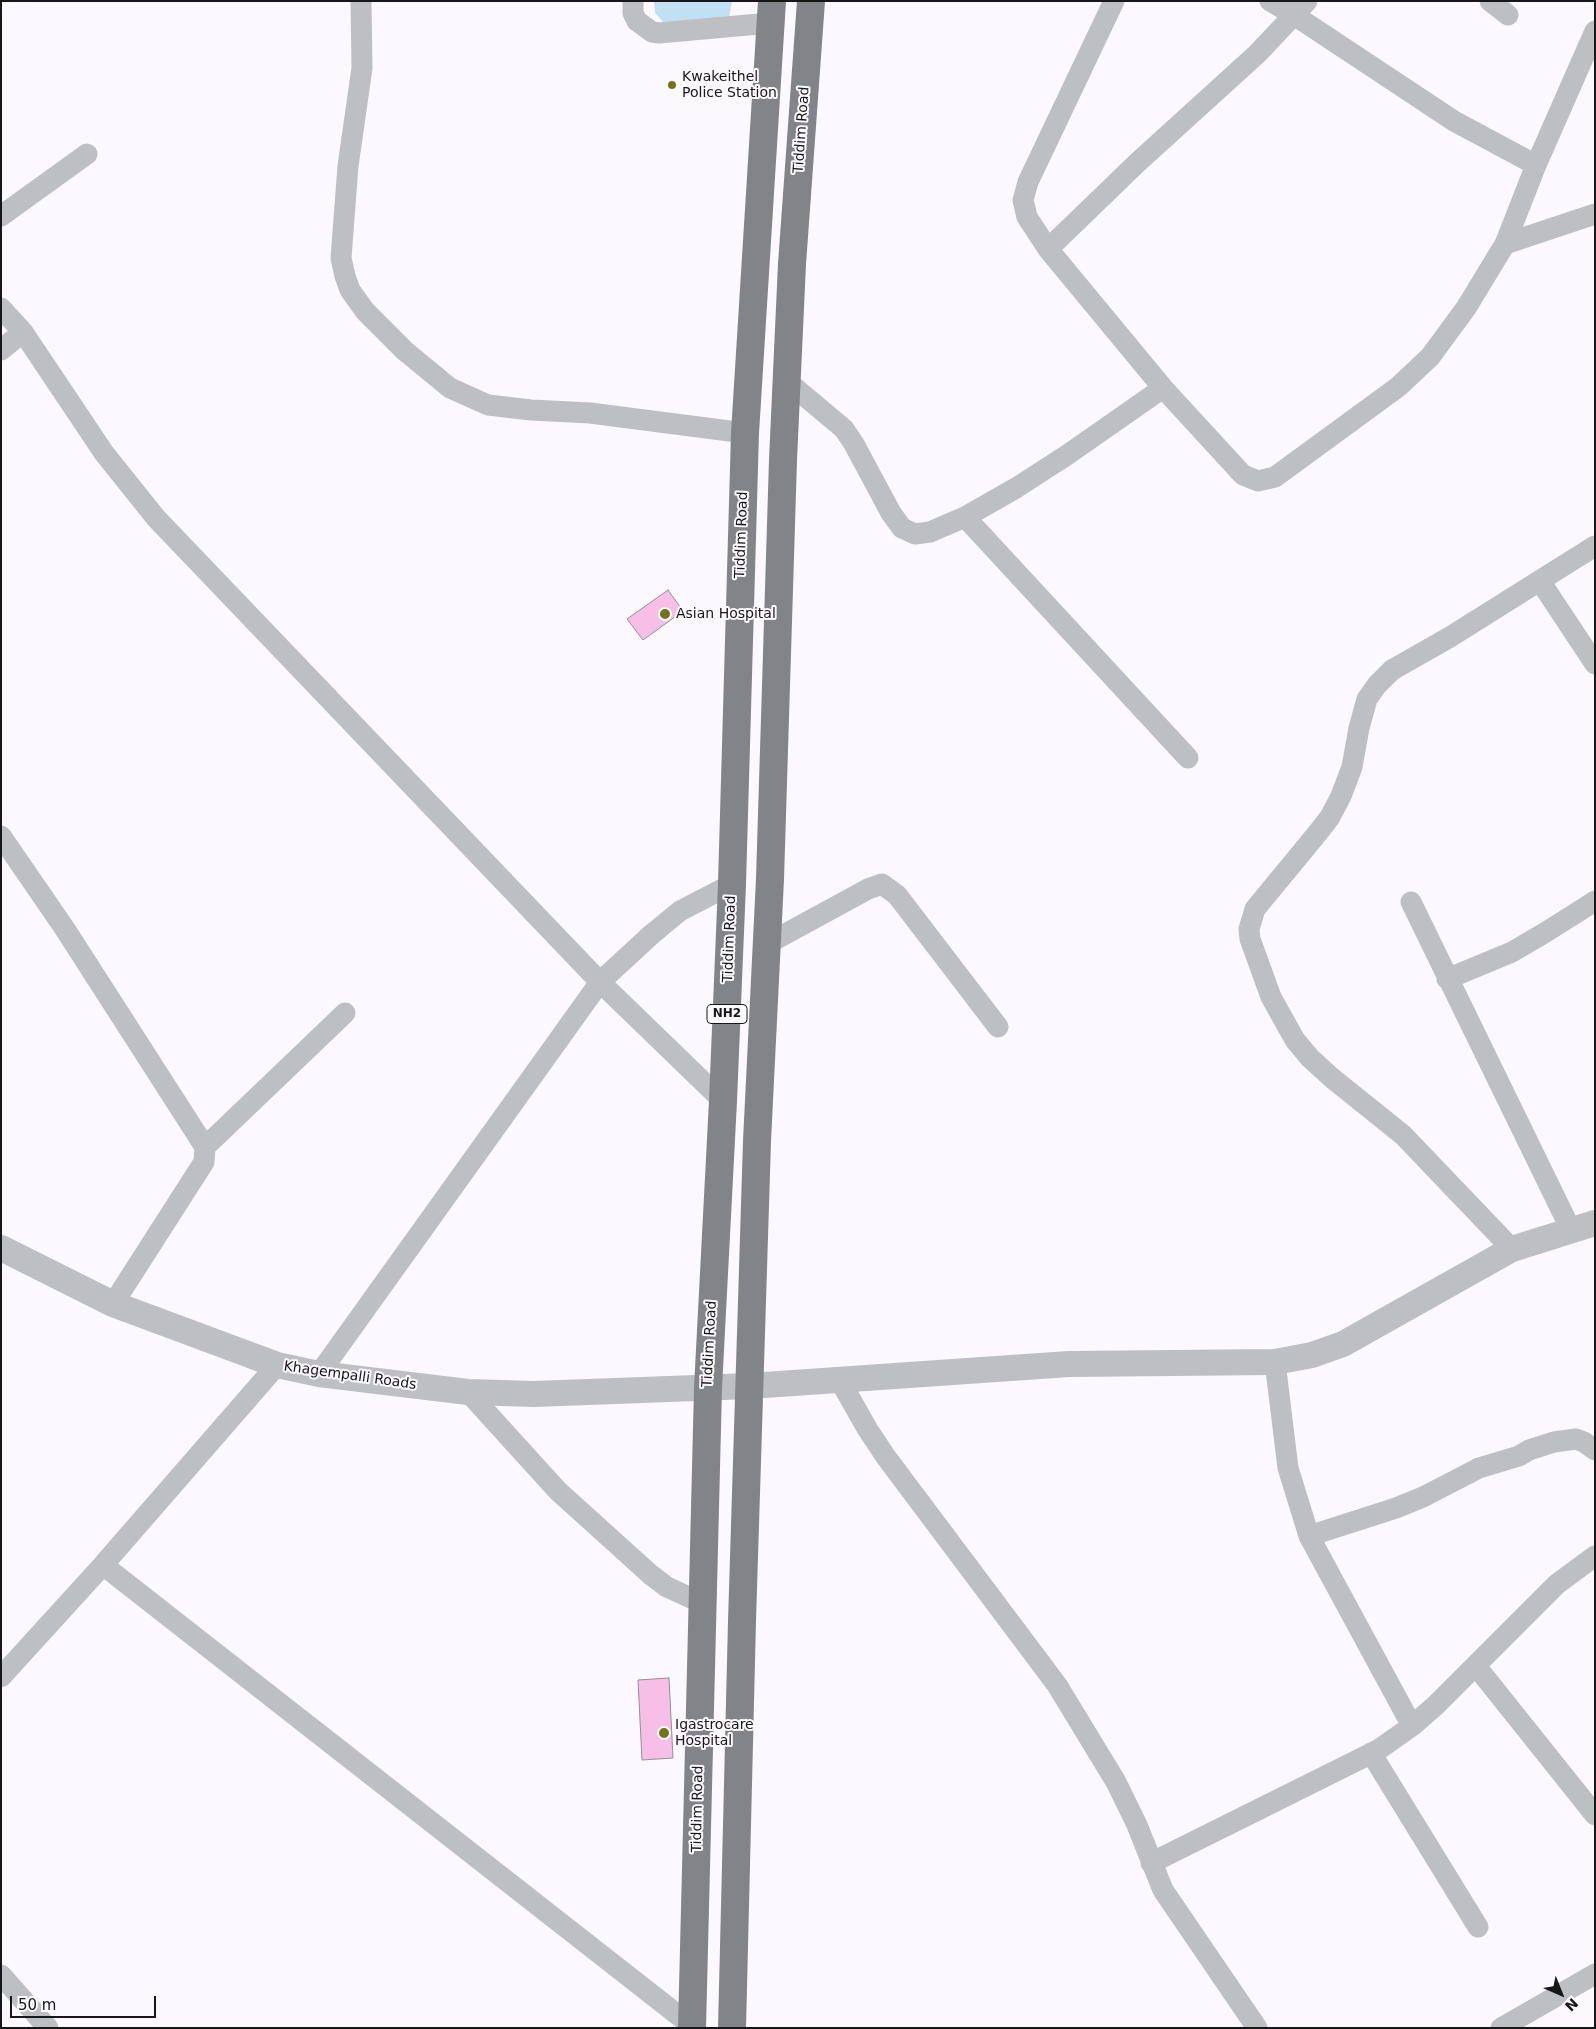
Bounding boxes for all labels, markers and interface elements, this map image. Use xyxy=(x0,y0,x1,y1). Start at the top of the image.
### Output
place label: Kwakeithel Police Station xyxy=(682,69,777,102)
marker: Kwakeithel Police Station xyxy=(666,79,678,91)
street label: Tiddim Road xyxy=(791,86,813,174)
street label: Tiddim Road xyxy=(732,491,752,579)
place label: Asian Hospital xyxy=(676,606,776,622)
marker: Asian Hospital xyxy=(658,607,672,621)
street label: Tiddim Road xyxy=(720,895,740,983)
road number: NH2 xyxy=(707,1004,747,1024)
street label: Tiddim Road xyxy=(699,1300,721,1388)
street label: Khagempalli Roads xyxy=(283,1358,417,1394)
place label: Igastrocare Hospital xyxy=(675,1717,754,1750)
marker: Igastrocare Hospital xyxy=(657,1726,671,1740)
street label: Tiddim Road xyxy=(689,1765,707,1853)
north arrow xyxy=(1536,1969,1586,2019)
scale bar xyxy=(12,1986,159,2018)
text: N xyxy=(1562,1995,1581,2015)
text: 50 m xyxy=(18,1996,56,2014)

